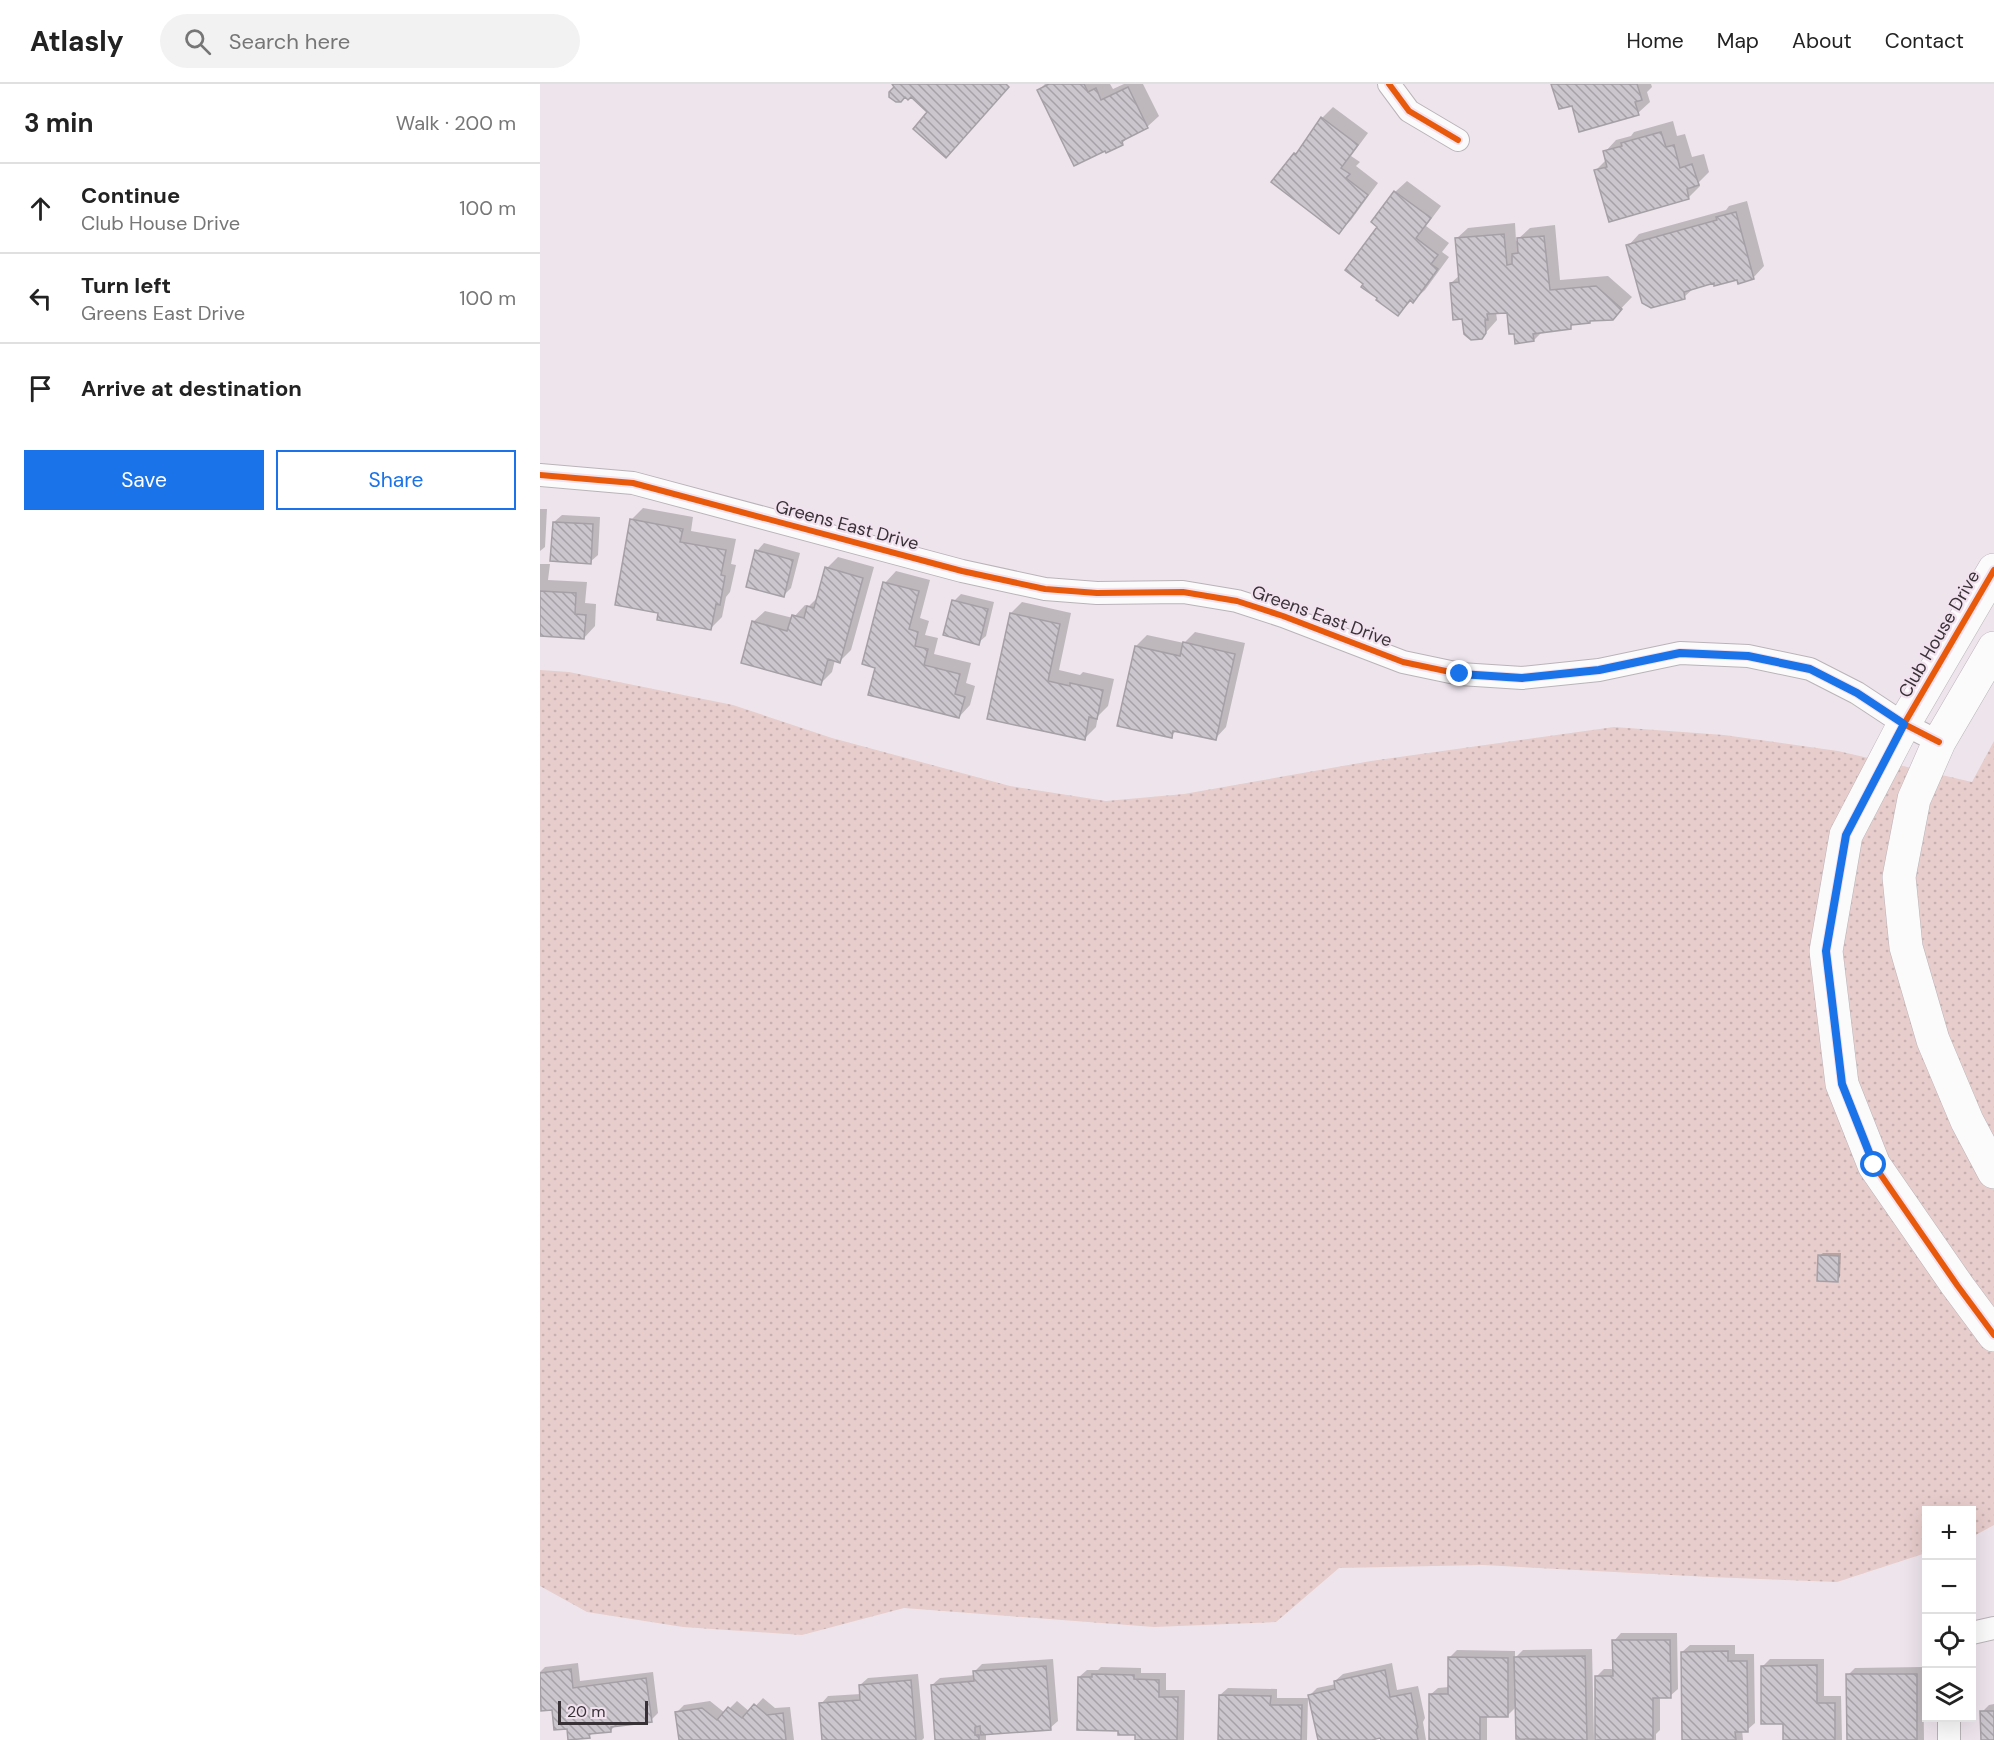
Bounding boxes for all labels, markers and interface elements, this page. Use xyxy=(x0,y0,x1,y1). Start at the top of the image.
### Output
search box xyxy=(160,14,580,68)
text: Atlasly xyxy=(30,23,124,60)
icon: search xyxy=(181,25,214,58)
text: Search here xyxy=(229,27,350,56)
text: Home xyxy=(1626,27,1684,55)
text: Map xyxy=(1717,27,1759,55)
text: About xyxy=(1792,27,1852,55)
text: Contact xyxy=(1885,27,1964,55)
text: 3 min xyxy=(24,106,93,140)
text: Walk · 200 m xyxy=(396,110,516,136)
text: Continue xyxy=(81,181,180,210)
icon: ahead xyxy=(24,192,57,225)
text: 100 m xyxy=(459,195,516,221)
text: Club House Drive xyxy=(81,210,240,236)
text: Turn left xyxy=(81,271,171,300)
icon: left xyxy=(24,282,57,315)
text: 100 m xyxy=(459,285,516,311)
text: Greens East Drive xyxy=(81,300,245,326)
icon: arrive xyxy=(24,372,57,405)
text: Arrive at destination xyxy=(81,374,302,403)
button: Save xyxy=(24,450,264,510)
button: Share xyxy=(276,450,516,510)
street label: Greens East Drive xyxy=(773,494,921,556)
street label: Club House Drive xyxy=(1893,566,1985,702)
street label: Greens East Drive xyxy=(1249,579,1395,653)
route end xyxy=(1446,660,1472,686)
route start xyxy=(1860,1151,1886,1177)
map controls xyxy=(1922,1506,1976,1722)
button: + xyxy=(1922,1506,1976,1560)
button: − xyxy=(1922,1560,1976,1614)
button: locate xyxy=(1922,1614,1976,1668)
button: layers xyxy=(1922,1668,1976,1722)
scale bar xyxy=(558,1698,648,1726)
text: 20 m xyxy=(567,1701,606,1722)

